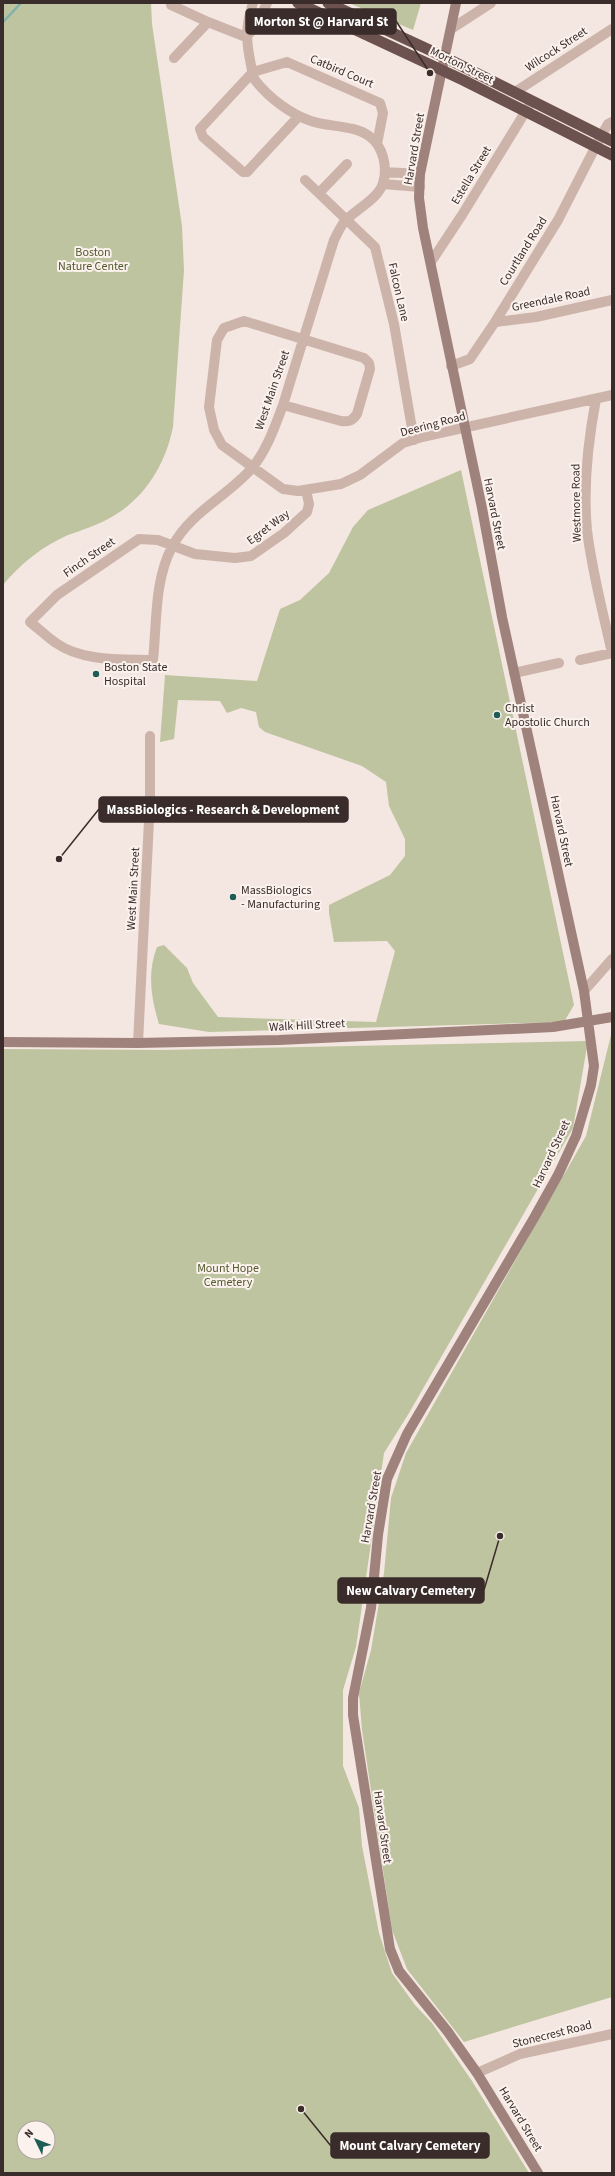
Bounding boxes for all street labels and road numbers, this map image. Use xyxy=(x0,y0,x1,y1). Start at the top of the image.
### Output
street label: Wilcock Street xyxy=(522,23,591,76)
street label: Morton Street xyxy=(427,43,496,88)
street label: Catbird Court xyxy=(307,50,376,92)
street label: Harvard Street xyxy=(400,112,429,186)
street label: Estella Street xyxy=(447,143,496,208)
street label: Courtland Road xyxy=(495,213,551,289)
street label: Falcon Lane xyxy=(384,261,414,323)
street label: Greendale Road xyxy=(510,283,592,316)
street label: West Main Street xyxy=(251,348,294,432)
street label: Deering Road xyxy=(398,408,468,441)
street label: Westmore Road xyxy=(567,463,586,543)
street label: Harvard Street xyxy=(479,477,510,552)
street label: Egret Way xyxy=(243,505,294,549)
street label: Finch Street xyxy=(60,533,119,582)
street label: Harvard Street xyxy=(546,794,577,869)
street label: West Main Street xyxy=(123,847,144,931)
street label: Walk Hill Street xyxy=(269,1015,345,1036)
street label: Harvard Street xyxy=(528,1118,575,1191)
street label: Harvard Street xyxy=(357,1470,386,1544)
street label: Harvard Street xyxy=(369,1790,396,1864)
street label: Stonecrest Road xyxy=(511,2016,594,2053)
street label: Harvard Street xyxy=(495,2084,547,2155)

